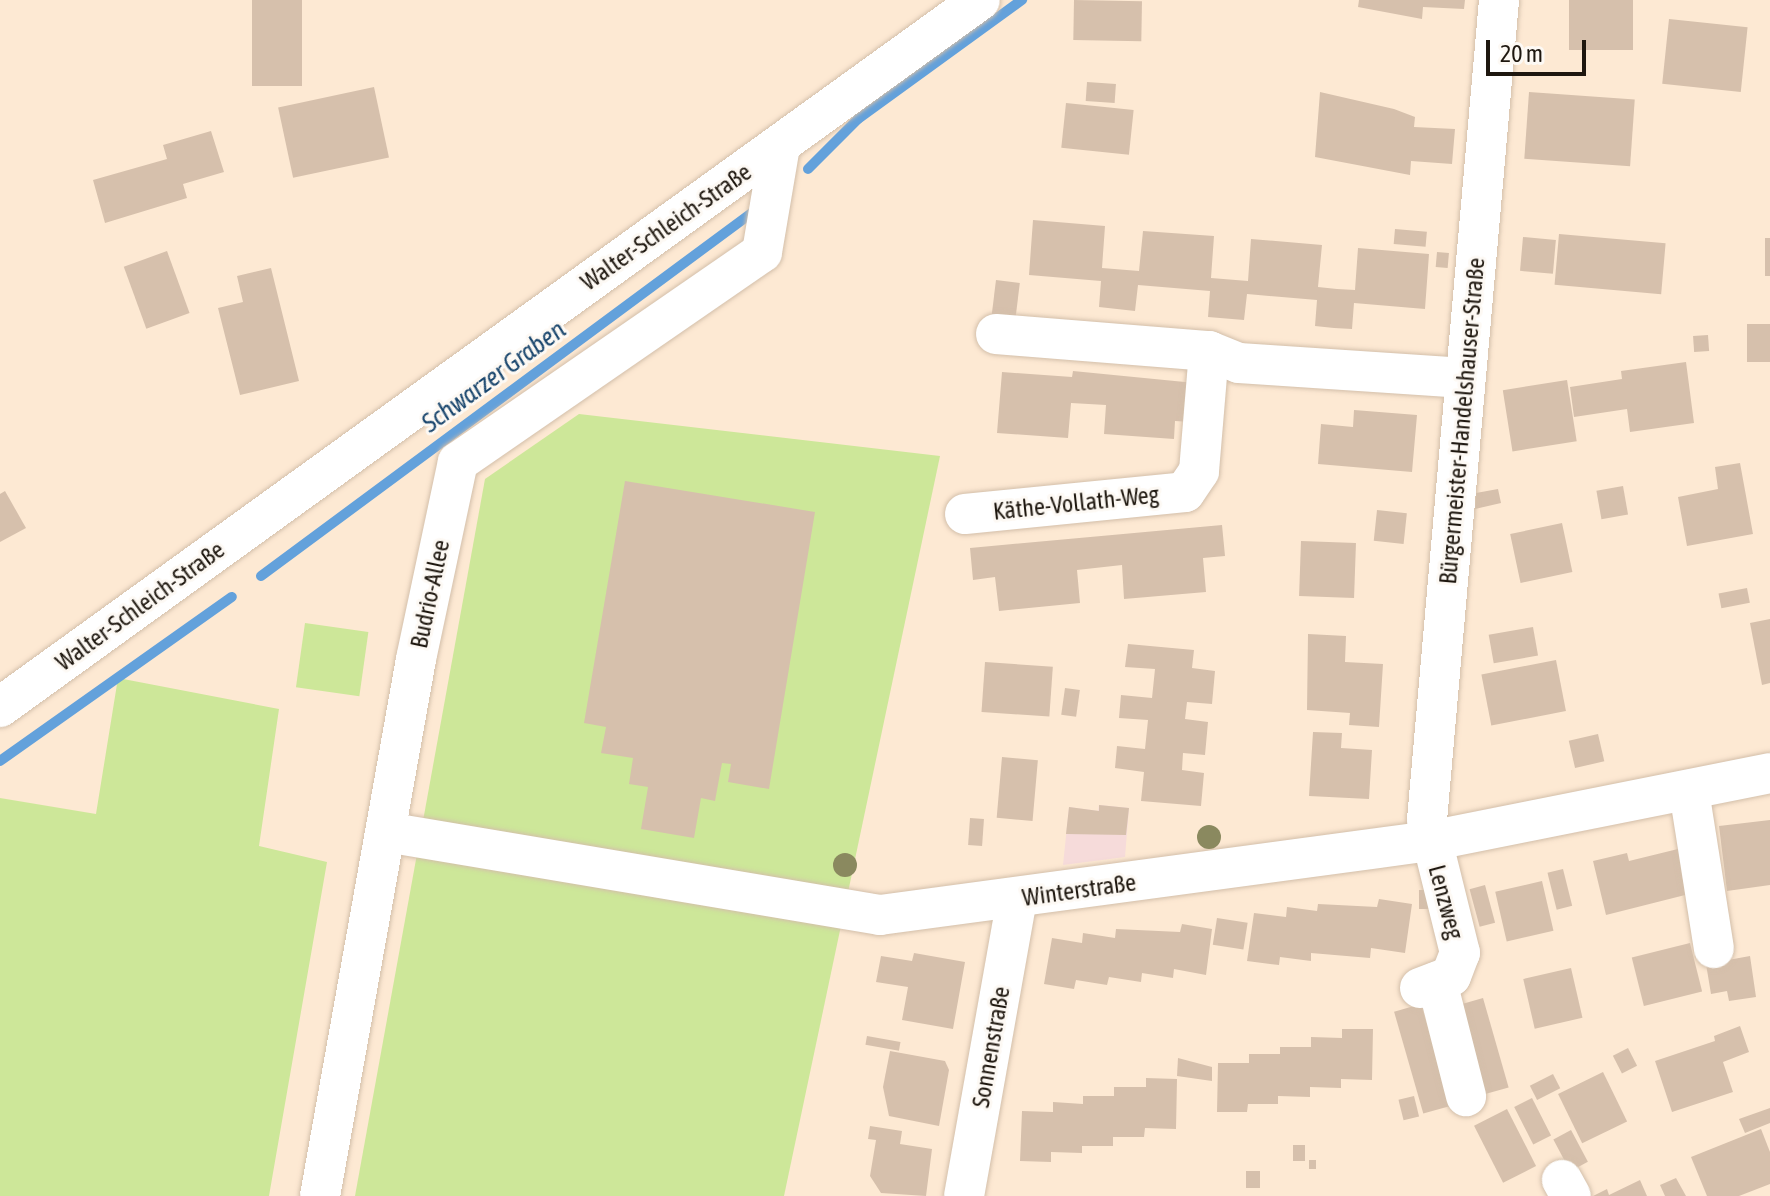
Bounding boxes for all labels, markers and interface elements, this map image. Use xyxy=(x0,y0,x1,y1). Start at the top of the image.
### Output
scale bar xyxy=(1490,24,1590,74)
text: 20 m xyxy=(1500,40,1543,67)
street label: Walter-Schleich-Straße xyxy=(575,157,757,297)
street label: Bürgermeister-Handelshauser-Straße xyxy=(1433,257,1491,585)
water label: Schwarzer Graben xyxy=(416,314,572,440)
street label: Käthe-Vollath-Weg xyxy=(992,480,1160,526)
street label: Walter-Schleich-Straße xyxy=(50,535,230,677)
street label: Budrio-Allee xyxy=(404,537,456,651)
street label: Lenzweg xyxy=(1422,862,1470,942)
street label: Winterstraße xyxy=(1020,868,1138,912)
street label: Sonnenstraße xyxy=(966,984,1016,1110)

